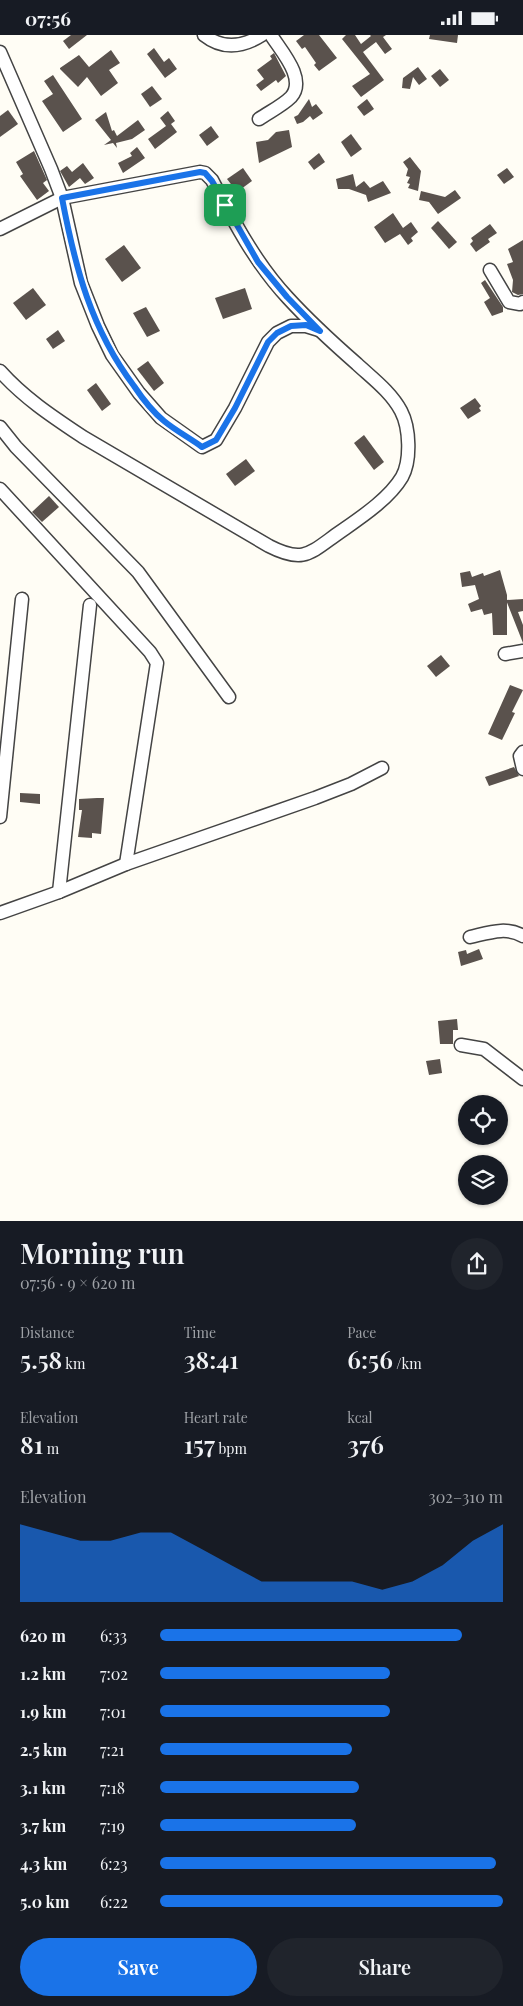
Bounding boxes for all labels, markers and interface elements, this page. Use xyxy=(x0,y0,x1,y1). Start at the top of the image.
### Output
text: 07:56 xyxy=(25,5,71,31)
pin xyxy=(204,184,246,226)
icon: arrive xyxy=(211,191,239,219)
map controls xyxy=(458,1095,508,1205)
button: locate xyxy=(458,1095,508,1145)
button: layers xyxy=(458,1155,508,1205)
text: Morning run xyxy=(20,1234,184,1271)
button: share xyxy=(451,1238,503,1290)
text: 07:56 · 9 × 620 m xyxy=(20,1272,135,1293)
text: Distance xyxy=(20,1323,75,1342)
text: Time xyxy=(184,1323,216,1342)
text: Pace xyxy=(347,1323,376,1342)
text: 5.58 xyxy=(20,1342,62,1375)
text: 38:41 xyxy=(184,1342,239,1375)
text: 6:56 xyxy=(347,1342,393,1375)
text: km xyxy=(62,1354,86,1373)
text: /km xyxy=(393,1354,422,1373)
text: Elevation xyxy=(20,1408,78,1427)
text: Heart rate xyxy=(184,1408,248,1427)
text: kcal xyxy=(347,1408,372,1427)
text: 81 xyxy=(20,1427,43,1460)
text: 157 xyxy=(184,1427,215,1460)
text: 376 xyxy=(347,1427,384,1460)
text: m xyxy=(43,1439,59,1458)
text: bpm xyxy=(215,1439,247,1458)
text: Elevation xyxy=(20,1486,87,1507)
text: 302–310 m xyxy=(428,1486,503,1507)
text: 620 m xyxy=(20,1625,66,1646)
text: 6:33 xyxy=(100,1625,127,1646)
text: 1.2 km xyxy=(20,1663,66,1684)
text: 7:02 xyxy=(100,1663,128,1684)
text: 1.9 km xyxy=(20,1701,67,1722)
text: 7:01 xyxy=(100,1701,126,1722)
text: 2.5 km xyxy=(20,1739,67,1760)
text: 7:21 xyxy=(100,1739,124,1760)
text: 3.1 km xyxy=(20,1777,66,1798)
text: 7:18 xyxy=(100,1777,125,1798)
text: 3.7 km xyxy=(20,1815,66,1836)
text: 7:19 xyxy=(100,1815,125,1836)
text: 4.3 km xyxy=(20,1853,67,1874)
text: 6:23 xyxy=(100,1853,127,1874)
text: 5.0 km xyxy=(20,1891,69,1912)
text: 6:22 xyxy=(100,1891,128,1912)
button: Save xyxy=(20,1938,257,1996)
button: Share xyxy=(267,1938,503,1996)

